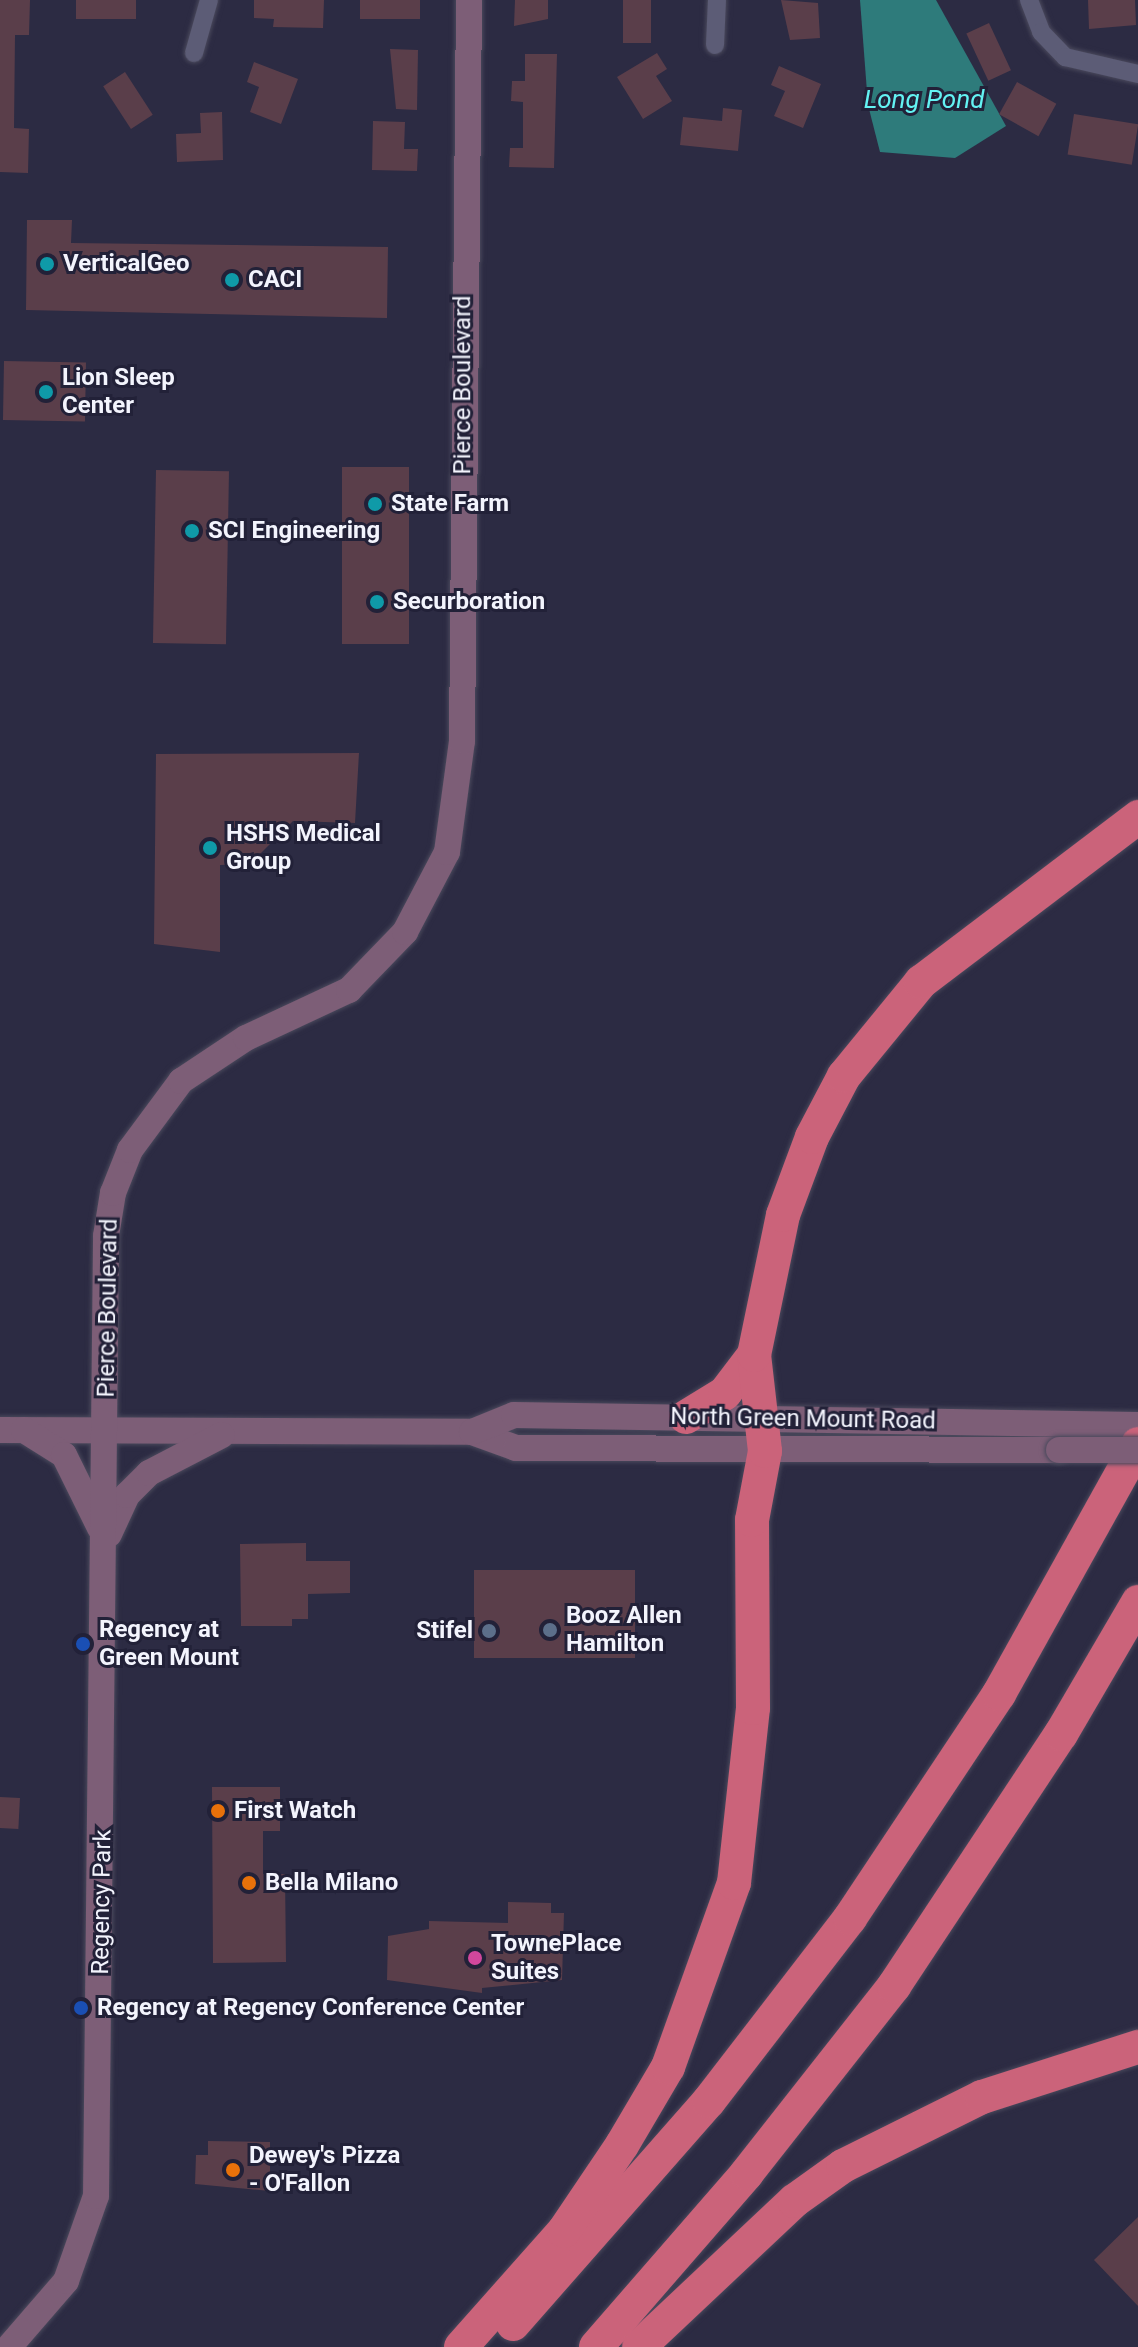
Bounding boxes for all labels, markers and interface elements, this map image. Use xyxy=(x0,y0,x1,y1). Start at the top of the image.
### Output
water label: Long Pond xyxy=(864,84,984,116)
place label: VerticalGeo xyxy=(63,250,190,278)
marker: VerticalGeo xyxy=(38,255,56,273)
place label: CACI xyxy=(248,266,302,294)
marker: CACI xyxy=(223,271,241,289)
street label: Pierce Boulevard xyxy=(449,295,477,475)
place label: Lion Sleep Center xyxy=(62,364,175,420)
marker: Lion Sleep Center xyxy=(37,383,55,401)
place label: State Farm xyxy=(391,490,509,518)
marker: State Farm xyxy=(366,495,384,513)
place label: SCI Engineering xyxy=(208,517,380,545)
marker: SCI Engineering xyxy=(183,522,201,540)
place label: Securboration xyxy=(393,588,545,616)
marker: Securboration xyxy=(368,593,386,611)
place label: HSHS Medical Group xyxy=(226,820,381,876)
marker: HSHS Medical Group xyxy=(201,839,219,857)
street label: Pierce Boulevard xyxy=(92,1218,124,1398)
street label: North Green Mount Road xyxy=(670,1402,936,1436)
place label: Booz Allen Hamilton xyxy=(566,1602,682,1658)
place label: Regency at Green Mount xyxy=(99,1616,239,1672)
place label: Stifel xyxy=(416,1617,473,1645)
marker: Booz Allen Hamilton xyxy=(541,1621,559,1639)
marker: Stifel xyxy=(480,1622,498,1640)
marker: Regency at Green Mount xyxy=(74,1635,92,1653)
place label: First Watch xyxy=(234,1797,356,1825)
marker: First Watch xyxy=(209,1802,227,1820)
street label: Regency Park xyxy=(86,1829,118,1975)
place label: Bella Milano xyxy=(265,1869,398,1897)
marker: Bella Milano xyxy=(240,1874,258,1892)
place label: TownePlace Suites xyxy=(491,1930,622,1986)
marker: TownePlace Suites xyxy=(466,1949,484,1967)
place label: Regency at Regency Conference Center xyxy=(97,1994,524,2022)
marker: Regency at Regency Conference Center xyxy=(72,1999,90,2017)
place label: Dewey's Pizza - O'Fallon xyxy=(249,2142,400,2198)
marker: Dewey's Pizza - O'Fallon xyxy=(224,2161,242,2179)

